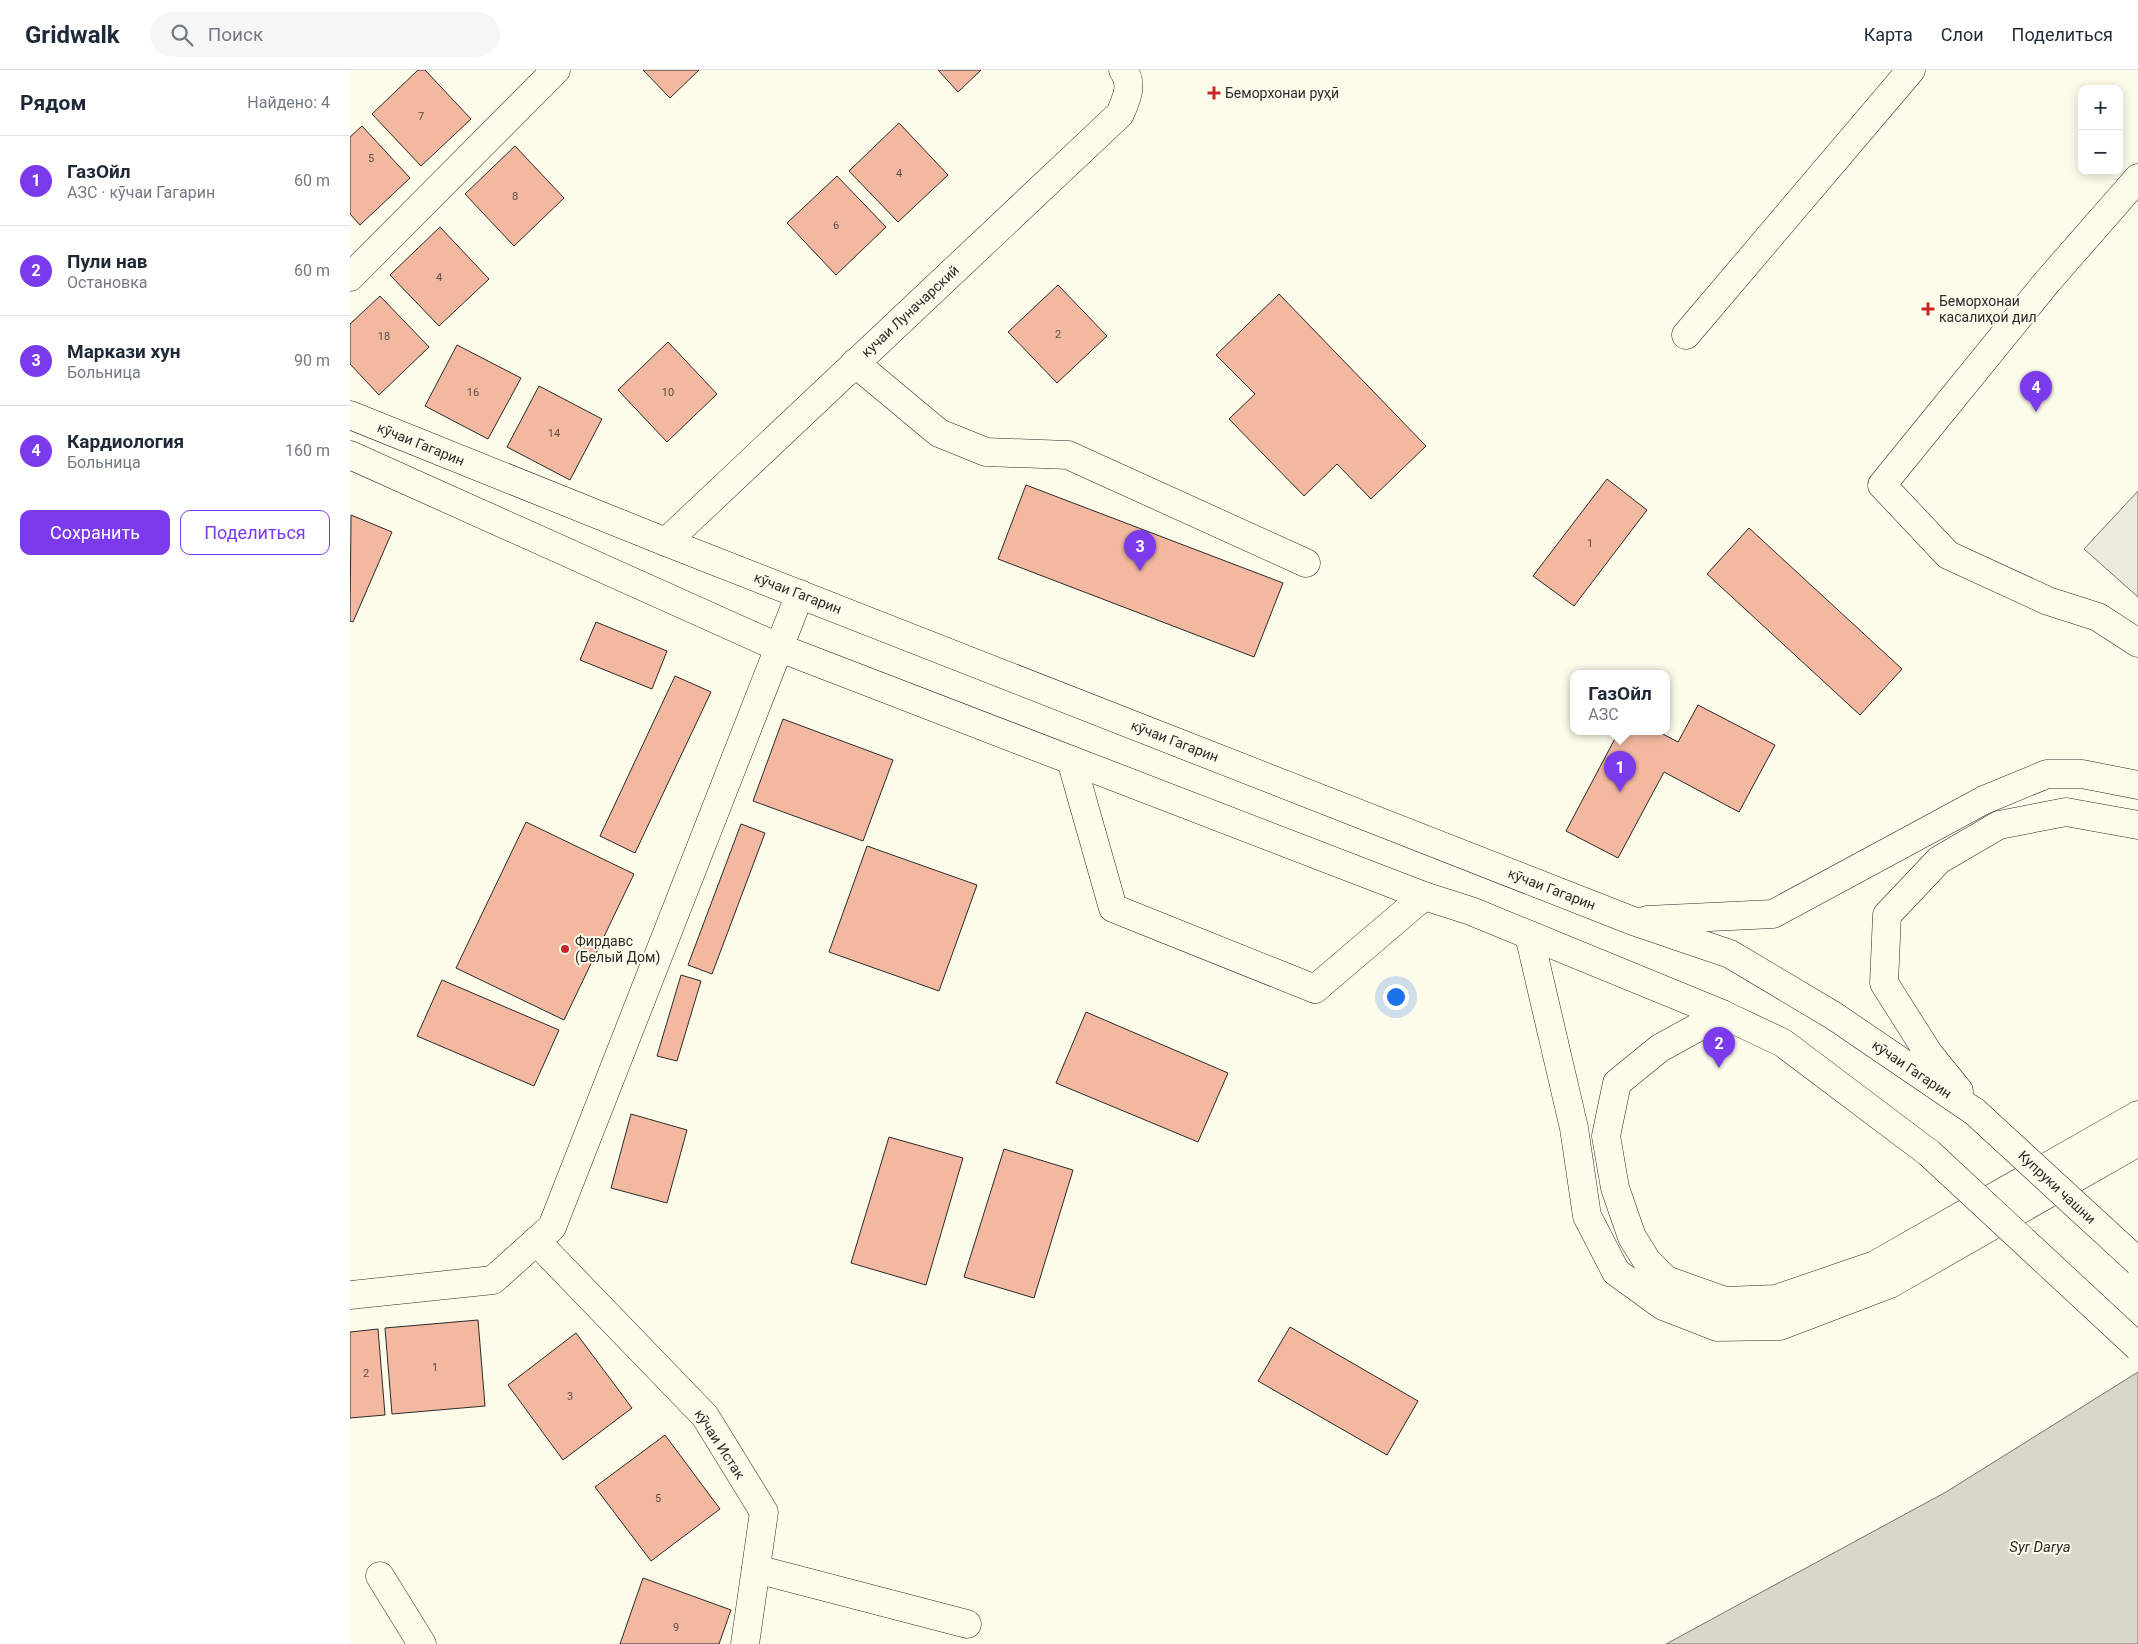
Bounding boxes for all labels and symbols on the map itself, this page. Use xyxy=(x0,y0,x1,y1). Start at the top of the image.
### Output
place label: Беморхонаи руҳӣ xyxy=(1225,85,1339,101)
marker: Беморхонаи руҳӣ xyxy=(1207,86,1221,100)
house number: 7 xyxy=(418,110,424,123)
house number: 5 xyxy=(368,152,374,165)
house number: 4 xyxy=(896,167,902,180)
house number: 8 xyxy=(512,190,518,203)
house number: 6 xyxy=(833,219,839,232)
street label: кучаи Луначарский xyxy=(858,262,962,360)
house number: 4 xyxy=(436,271,442,284)
place label: Беморхонаи касалиҳои дил xyxy=(1939,293,2037,325)
marker: Беморхонаи касалиҳои дил xyxy=(1921,302,1935,316)
house number: 2 xyxy=(1055,328,1061,341)
house number: 18 xyxy=(378,330,390,343)
pin: 4 xyxy=(2020,371,2052,412)
house number: 16 xyxy=(467,386,479,399)
house number: 10 xyxy=(662,386,674,399)
street label: кӯчаи Гагарин xyxy=(375,419,467,469)
house number: 14 xyxy=(548,427,560,440)
pin: 3 xyxy=(1124,530,1156,571)
house number: 1 xyxy=(1587,537,1593,550)
street label: кӯчаи Гагарин xyxy=(752,569,844,617)
street label: кӯчаи Гагарин xyxy=(1129,717,1221,765)
pin: 1 xyxy=(1604,751,1636,792)
street label: кӯчаи Гагарин xyxy=(1506,865,1598,913)
place label: Фирдавс (Белый Дом) xyxy=(575,933,660,966)
marker: Фирдавс (Белый Дом) xyxy=(559,943,571,955)
your location xyxy=(1383,984,1409,1010)
pin: 2 xyxy=(1703,1027,1735,1068)
street label: кӯчаи Гагарин xyxy=(1869,1037,1955,1101)
street label: Купруки чашни xyxy=(2015,1147,2099,1227)
house number: 1 xyxy=(432,1361,438,1374)
house number: 2 xyxy=(363,1367,369,1380)
house number: 3 xyxy=(567,1390,573,1403)
street label: кӯчаи Истак xyxy=(691,1406,749,1482)
house number: 5 xyxy=(655,1492,661,1505)
water label: Syr Darya xyxy=(2009,1538,2071,1556)
house number: 9 xyxy=(673,1621,679,1634)

